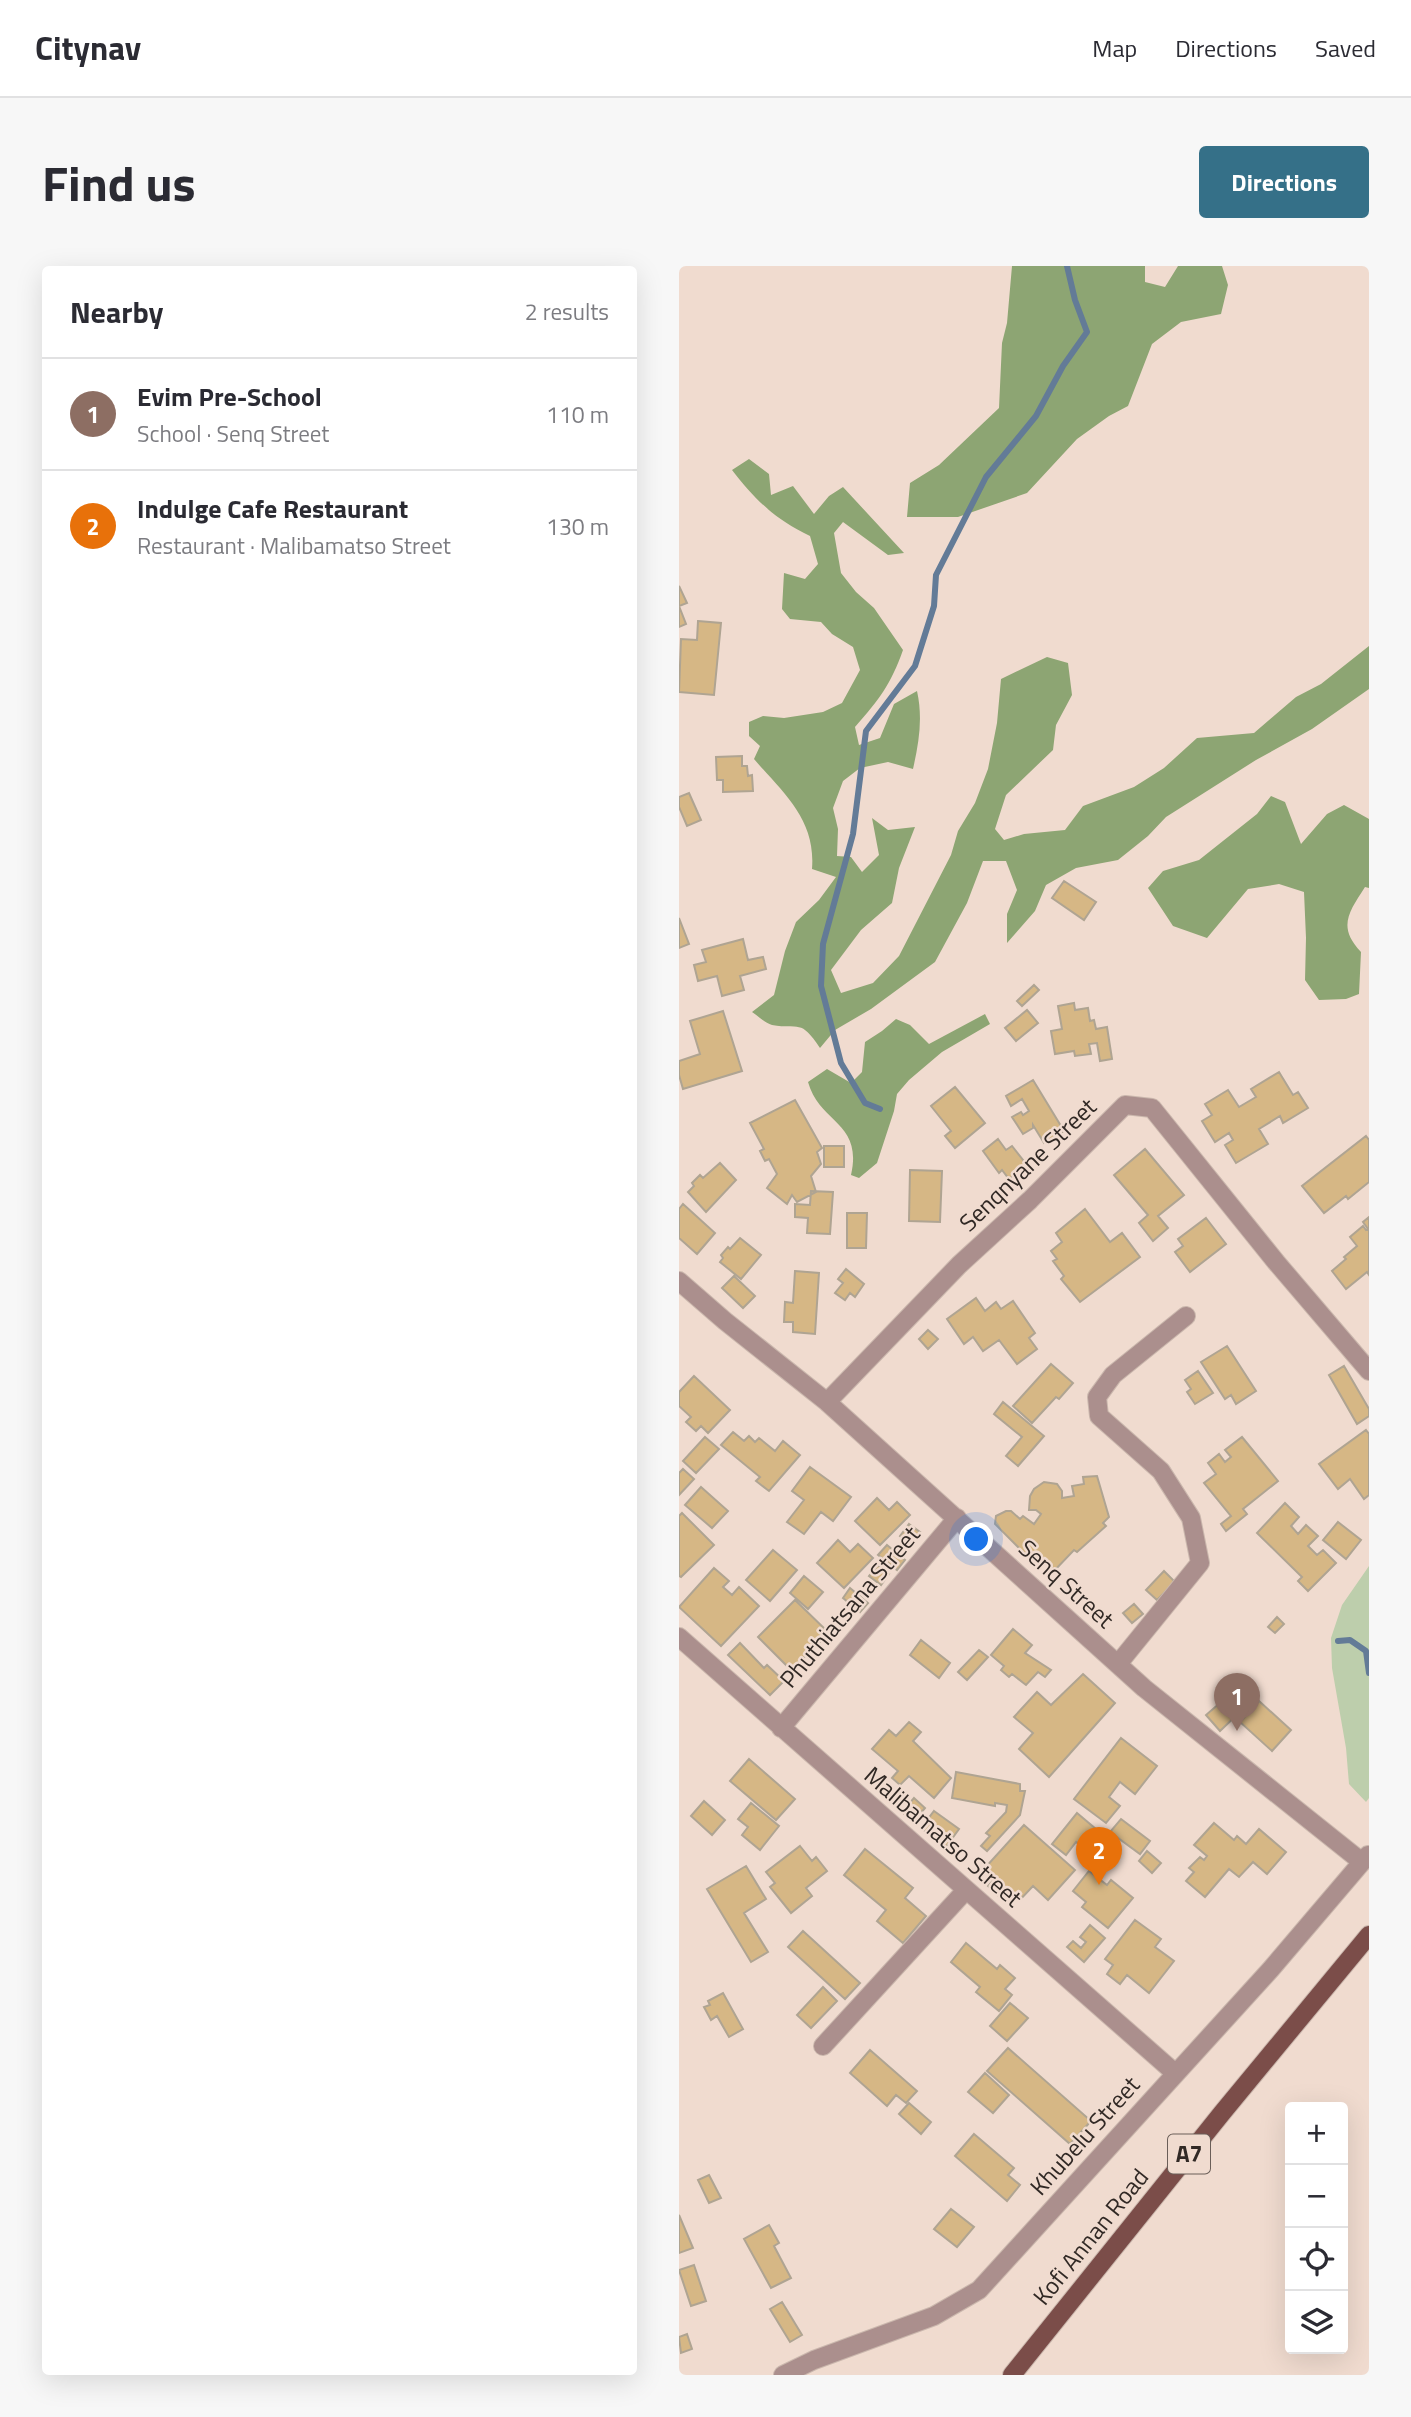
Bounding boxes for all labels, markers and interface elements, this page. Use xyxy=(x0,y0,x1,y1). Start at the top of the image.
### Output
text: Citynav xyxy=(35,23,141,73)
text: Map xyxy=(1092,30,1137,66)
text: Directions xyxy=(1175,30,1277,66)
text: Saved xyxy=(1315,30,1376,66)
text: Find us xyxy=(42,145,196,220)
button: Directions xyxy=(1199,146,1369,218)
text: Nearby xyxy=(70,289,163,335)
text: 2 results xyxy=(525,294,609,329)
text: Evim Pre-School xyxy=(137,377,322,416)
text: 1 xyxy=(87,397,99,432)
text: 110 m xyxy=(546,397,609,432)
text: School · Senq Street xyxy=(137,416,329,451)
text: Indulge Cafe Restaurant xyxy=(137,489,408,528)
text: 2 xyxy=(87,509,99,544)
text: 130 m xyxy=(546,509,609,544)
text: Restaurant · Malibamatso Street xyxy=(137,528,451,563)
street label: Senqnyane Street xyxy=(950,1089,1105,1239)
street label: Phuthiatsana Street xyxy=(770,1517,928,1695)
your location xyxy=(959,1522,993,1556)
street label: Senq Street xyxy=(1011,1530,1123,1636)
pin: 1 xyxy=(1214,1673,1260,1731)
street label: Malibamatso Street xyxy=(857,1757,1031,1916)
pin: 2 xyxy=(1076,1827,1122,1885)
street label: Khubelu Street xyxy=(1021,2067,1148,2203)
map controls xyxy=(1285,2102,1348,2354)
button: + xyxy=(1285,2102,1348,2165)
road number: A7 xyxy=(1168,2134,1210,2174)
street label: Kofi Annan Road xyxy=(1024,2160,1157,2312)
button: − xyxy=(1285,2165,1348,2228)
button: locate xyxy=(1285,2228,1348,2291)
button: layers xyxy=(1285,2291,1348,2354)

